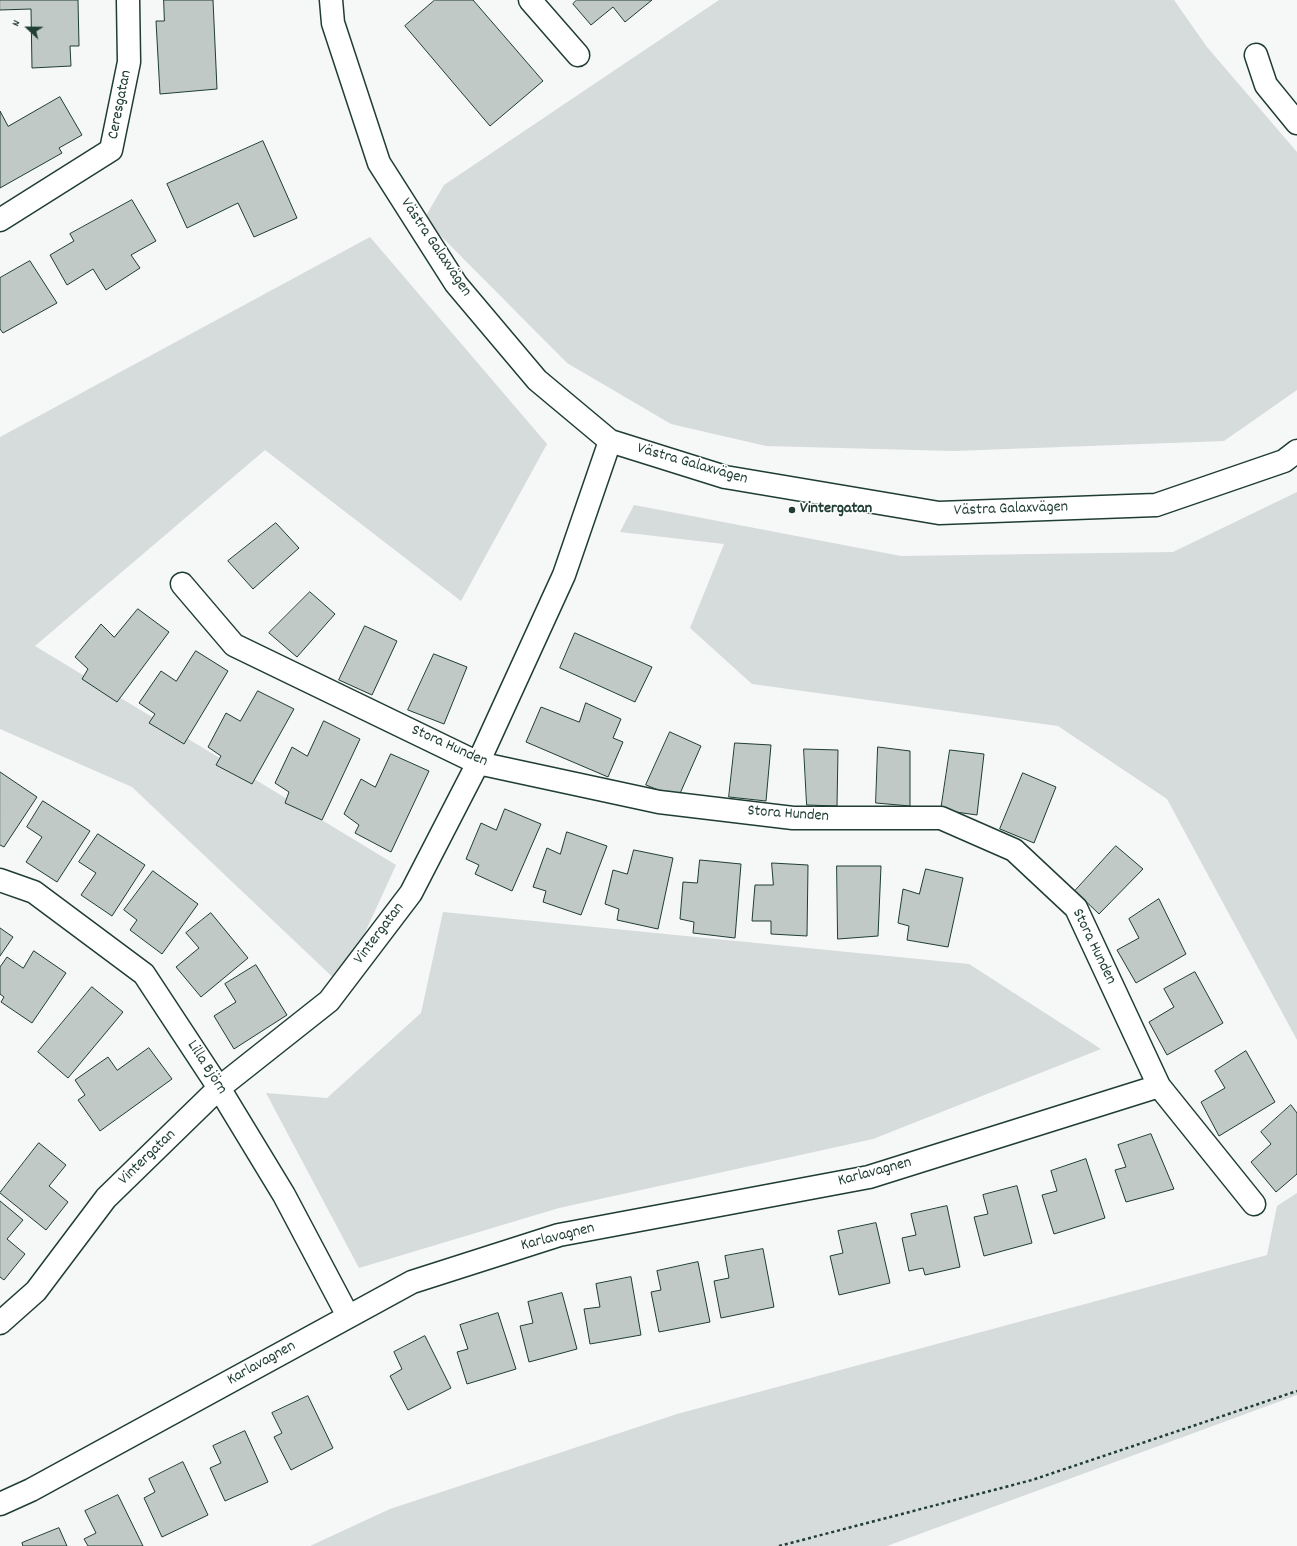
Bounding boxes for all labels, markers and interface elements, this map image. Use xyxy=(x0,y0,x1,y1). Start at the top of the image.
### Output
north arrow xyxy=(8,8,48,48)
text: N xyxy=(8,18,25,29)
street label: Ceresgatan xyxy=(105,69,137,141)
street label: Västra Galaxvägen xyxy=(395,195,475,301)
street label: Västra Galaxvägen xyxy=(634,440,750,490)
street label: Västra Galaxvägen xyxy=(954,498,1068,522)
place label: Vintergatan xyxy=(800,500,872,520)
marker: Vintergatan xyxy=(787,505,797,515)
street label: Stora Hunden xyxy=(408,722,490,772)
street label: Stora Hunden xyxy=(747,803,829,827)
street label: Vintergatan xyxy=(351,899,409,969)
street label: Stora Hunden xyxy=(1066,906,1120,988)
street label: Lilla Björn xyxy=(181,1037,231,1099)
street label: Vintergatan xyxy=(115,1126,181,1190)
street label: Karlavagnen xyxy=(836,1154,914,1192)
street label: Karlavagnen xyxy=(519,1220,597,1256)
street label: Karlavagnen xyxy=(224,1337,300,1391)

